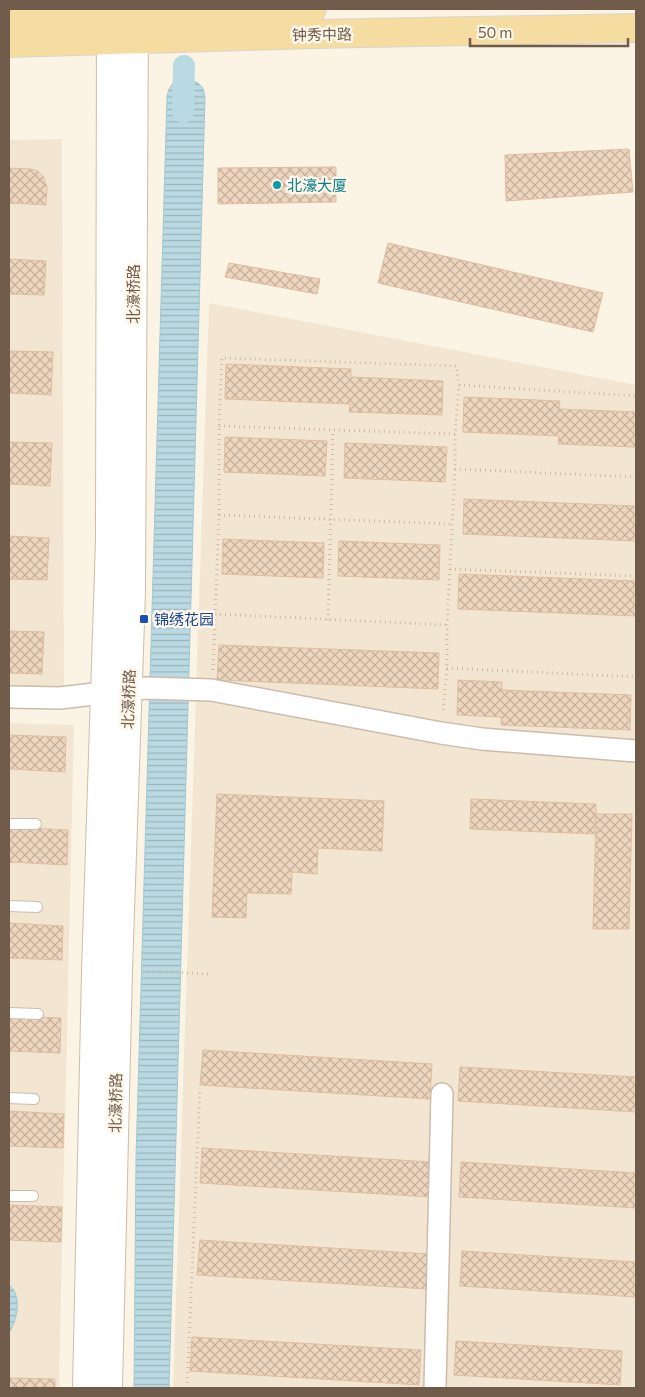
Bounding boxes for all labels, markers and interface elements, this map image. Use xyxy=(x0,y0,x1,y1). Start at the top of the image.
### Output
scale bar xyxy=(470,15,628,47)
text: 50 m xyxy=(478,23,512,41)
street label: 钟秀中路 xyxy=(292,24,352,44)
place label: 北濠大厦 xyxy=(287,176,347,194)
marker: 北濠大厦 xyxy=(271,179,283,191)
street label: 北濠桥路 xyxy=(124,264,142,324)
place label: 锦绣花园 xyxy=(154,610,214,628)
marker: 锦绣花园 xyxy=(138,613,150,625)
street label: 北濠桥路 xyxy=(118,669,138,729)
street label: 北濠桥路 xyxy=(105,1073,125,1133)

